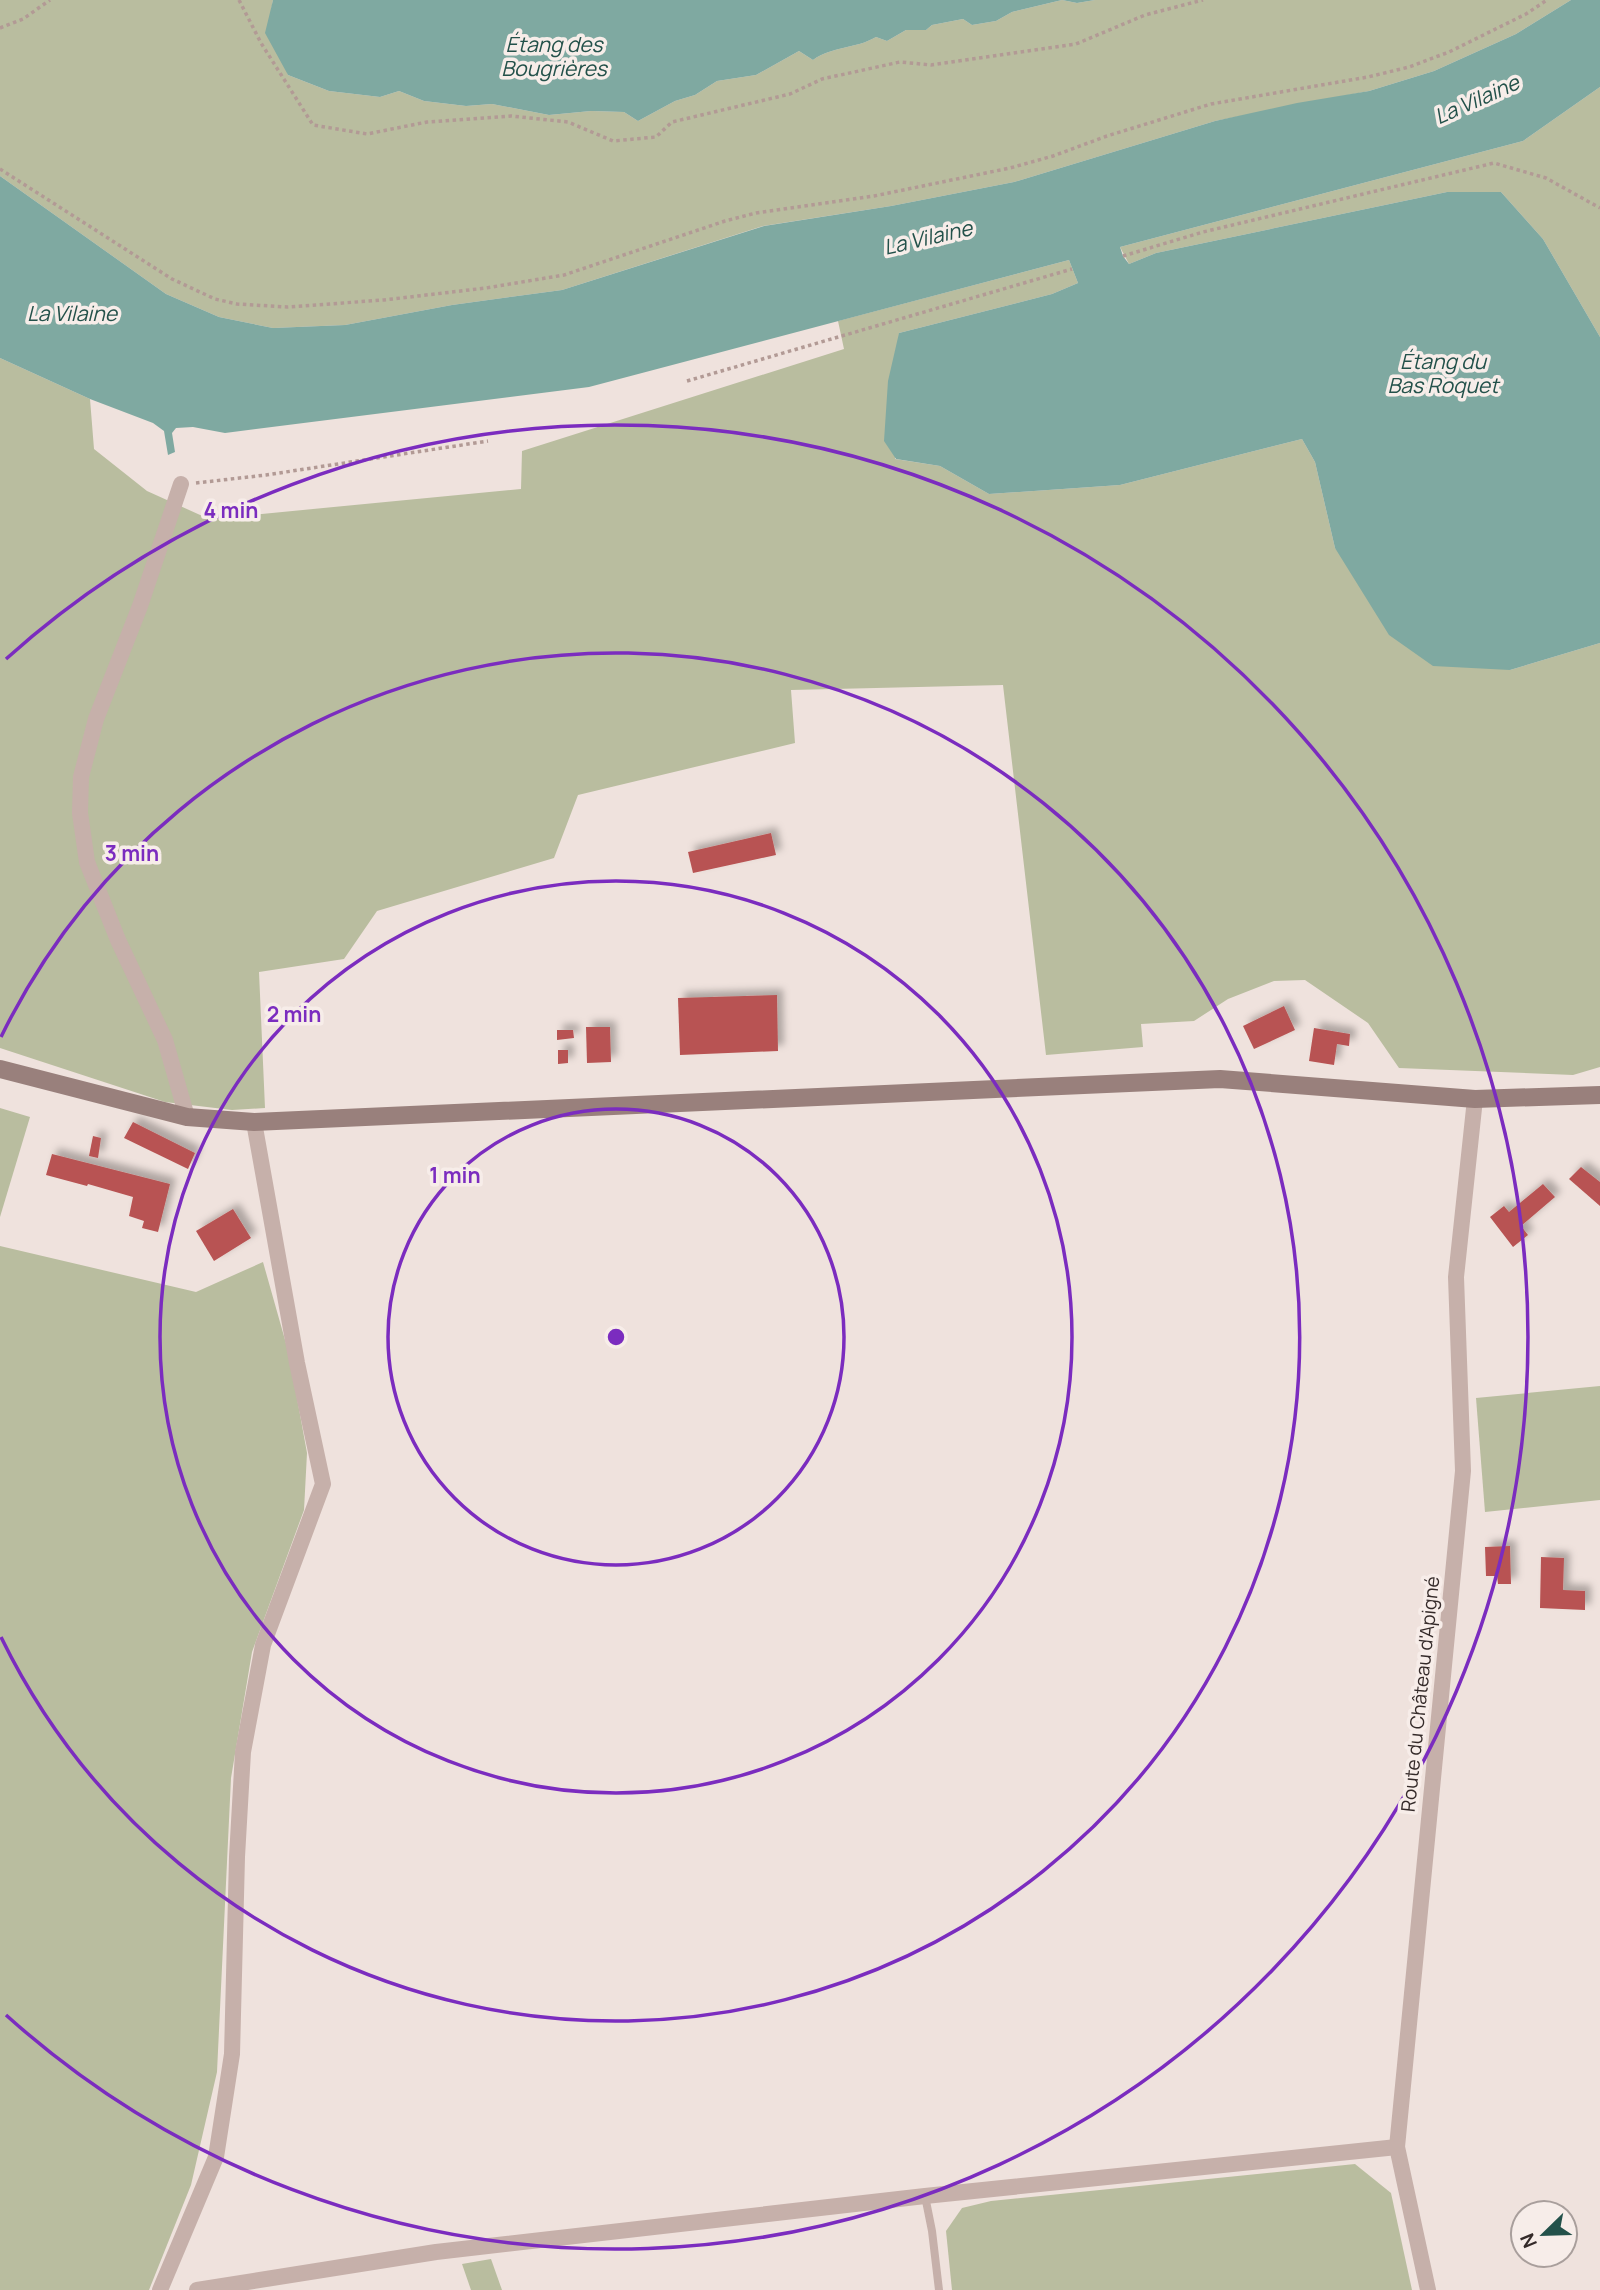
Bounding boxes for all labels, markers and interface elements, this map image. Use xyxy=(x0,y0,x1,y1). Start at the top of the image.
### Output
water label: Étang des Bougrières xyxy=(501,30,609,82)
water label: La Vilaine xyxy=(1430,67,1525,130)
water label: La Vilaine xyxy=(881,213,976,261)
water label: La Vilaine xyxy=(27,299,119,327)
water label: Étang du Bas Roquet xyxy=(1387,347,1501,399)
text: 4 min xyxy=(204,496,258,524)
text: 3 min xyxy=(105,839,159,867)
text: 2 min xyxy=(267,1000,321,1028)
text: 1 min xyxy=(429,1161,481,1189)
centre of rings xyxy=(604,1325,628,1349)
street label: Route du Château d'Apigné xyxy=(1395,1575,1445,1813)
north arrow xyxy=(1509,2199,1579,2269)
text: N xyxy=(1514,2229,1543,2252)

